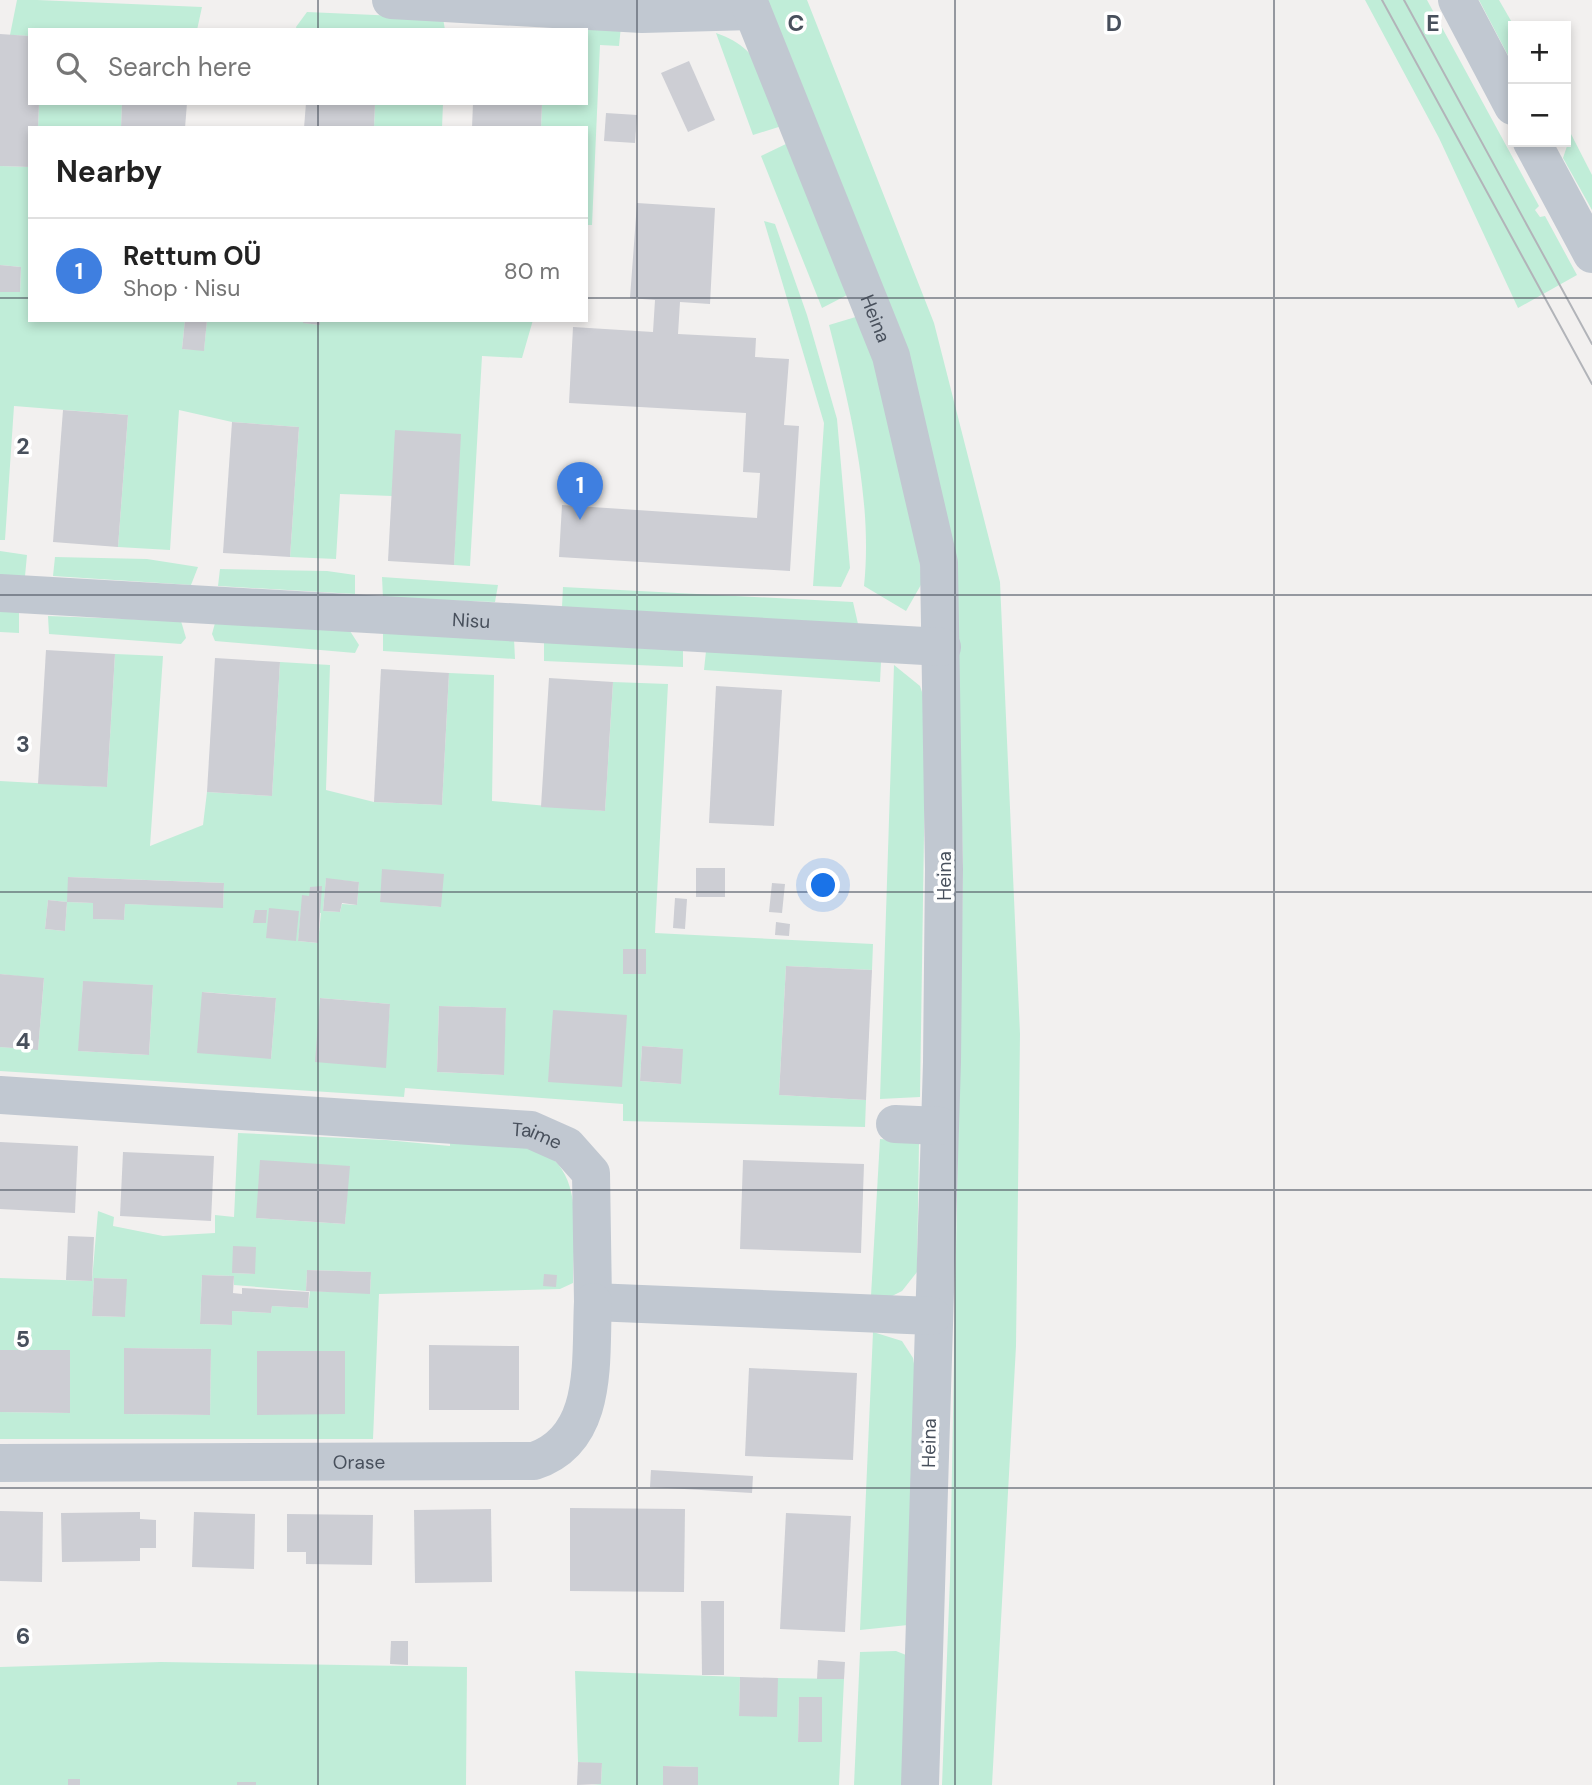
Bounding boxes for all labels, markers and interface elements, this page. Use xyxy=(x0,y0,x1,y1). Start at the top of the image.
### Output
text: C xyxy=(788,8,804,38)
text: D xyxy=(1106,8,1122,38)
text: E xyxy=(1426,8,1440,38)
map controls xyxy=(1508,21,1571,147)
button: + xyxy=(1508,21,1571,84)
search box xyxy=(28,28,588,105)
icon: search xyxy=(52,48,90,86)
text: Search here xyxy=(108,50,251,84)
button: − xyxy=(1508,84,1571,147)
text: Nearby xyxy=(56,152,162,191)
text: Rettum OÜ xyxy=(123,239,261,273)
text: 1 xyxy=(75,256,83,286)
text: 80 m xyxy=(504,256,560,286)
text: Shop · Nisu xyxy=(123,273,241,303)
street label: Heina xyxy=(855,291,897,346)
text: 2 xyxy=(16,431,30,461)
pin: 1 xyxy=(557,462,603,520)
street label: Nisu xyxy=(451,606,491,634)
text: 3 xyxy=(16,729,30,759)
street label: Heina xyxy=(932,851,957,901)
your location xyxy=(806,868,840,902)
text: 4 xyxy=(16,1026,31,1056)
street label: Taime xyxy=(511,1116,566,1155)
text: 5 xyxy=(16,1324,30,1354)
street label: Heina xyxy=(916,1418,942,1468)
street label: Orase xyxy=(333,1449,385,1474)
text: 6 xyxy=(16,1621,30,1651)

